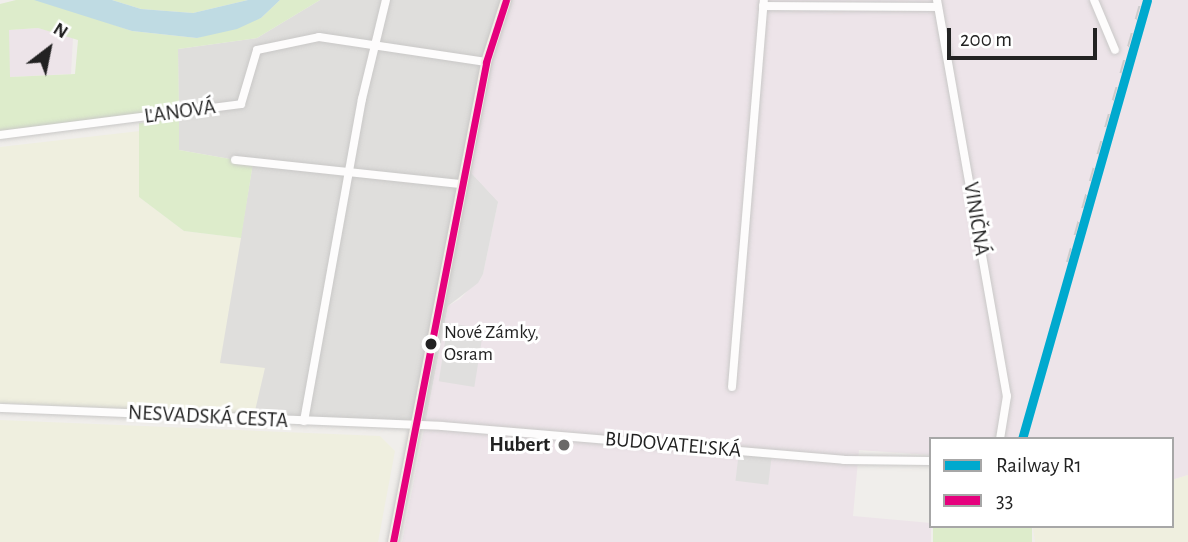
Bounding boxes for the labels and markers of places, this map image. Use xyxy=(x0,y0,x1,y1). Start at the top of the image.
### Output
place label: Nové Zámky, Osram xyxy=(444,322,539,366)
marker: Nové Zámky, Osram xyxy=(424,337,438,351)
place label: Hubert xyxy=(489,432,550,458)
marker: Hubert xyxy=(556,437,572,453)

